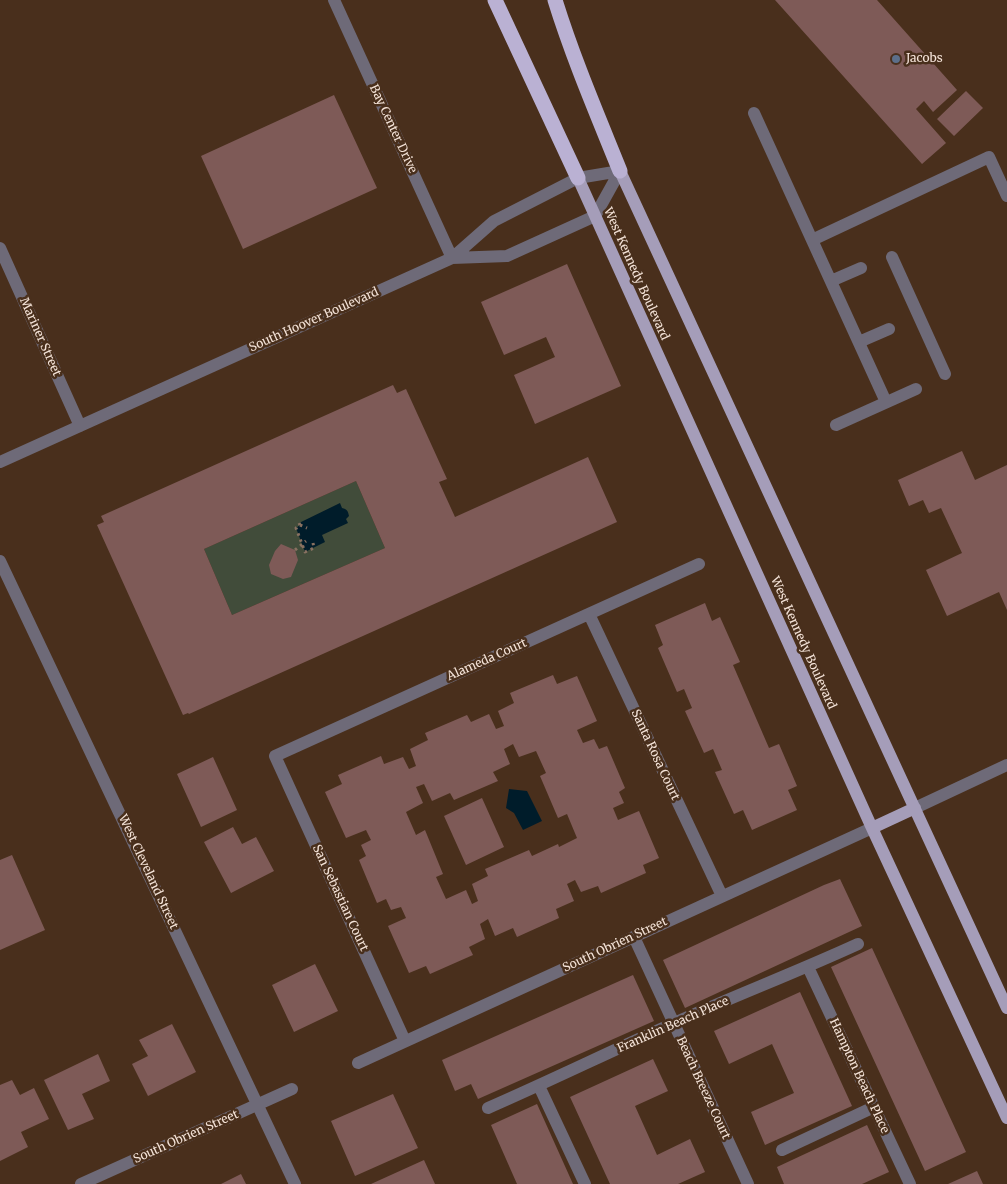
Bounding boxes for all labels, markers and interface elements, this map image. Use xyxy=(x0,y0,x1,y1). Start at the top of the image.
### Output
place label: Jacobs xyxy=(906,52,943,66)
marker: Jacobs xyxy=(890,53,902,65)
street label: Bay Center Drive xyxy=(366,82,420,176)
street label: West Kennedy Boulevard xyxy=(600,206,672,342)
street label: South Hoover Boulevard xyxy=(247,285,381,355)
street label: Mariner Street xyxy=(16,296,64,378)
street label: West Kennedy Boulevard xyxy=(767,575,839,711)
street label: Alameda Court xyxy=(445,636,529,684)
street label: Santa Rosa Court xyxy=(628,707,682,803)
street label: West Cleveland Street xyxy=(115,813,181,931)
street label: San Sebastian Court xyxy=(309,842,371,954)
street label: South Obrien Street xyxy=(561,914,669,976)
street label: Franklin Beach Place xyxy=(615,994,731,1056)
street label: Hampton Beach Place xyxy=(826,1016,892,1136)
street label: Beach Breeze Court xyxy=(673,1034,733,1142)
street label: South Obrien Street xyxy=(131,1107,241,1167)

